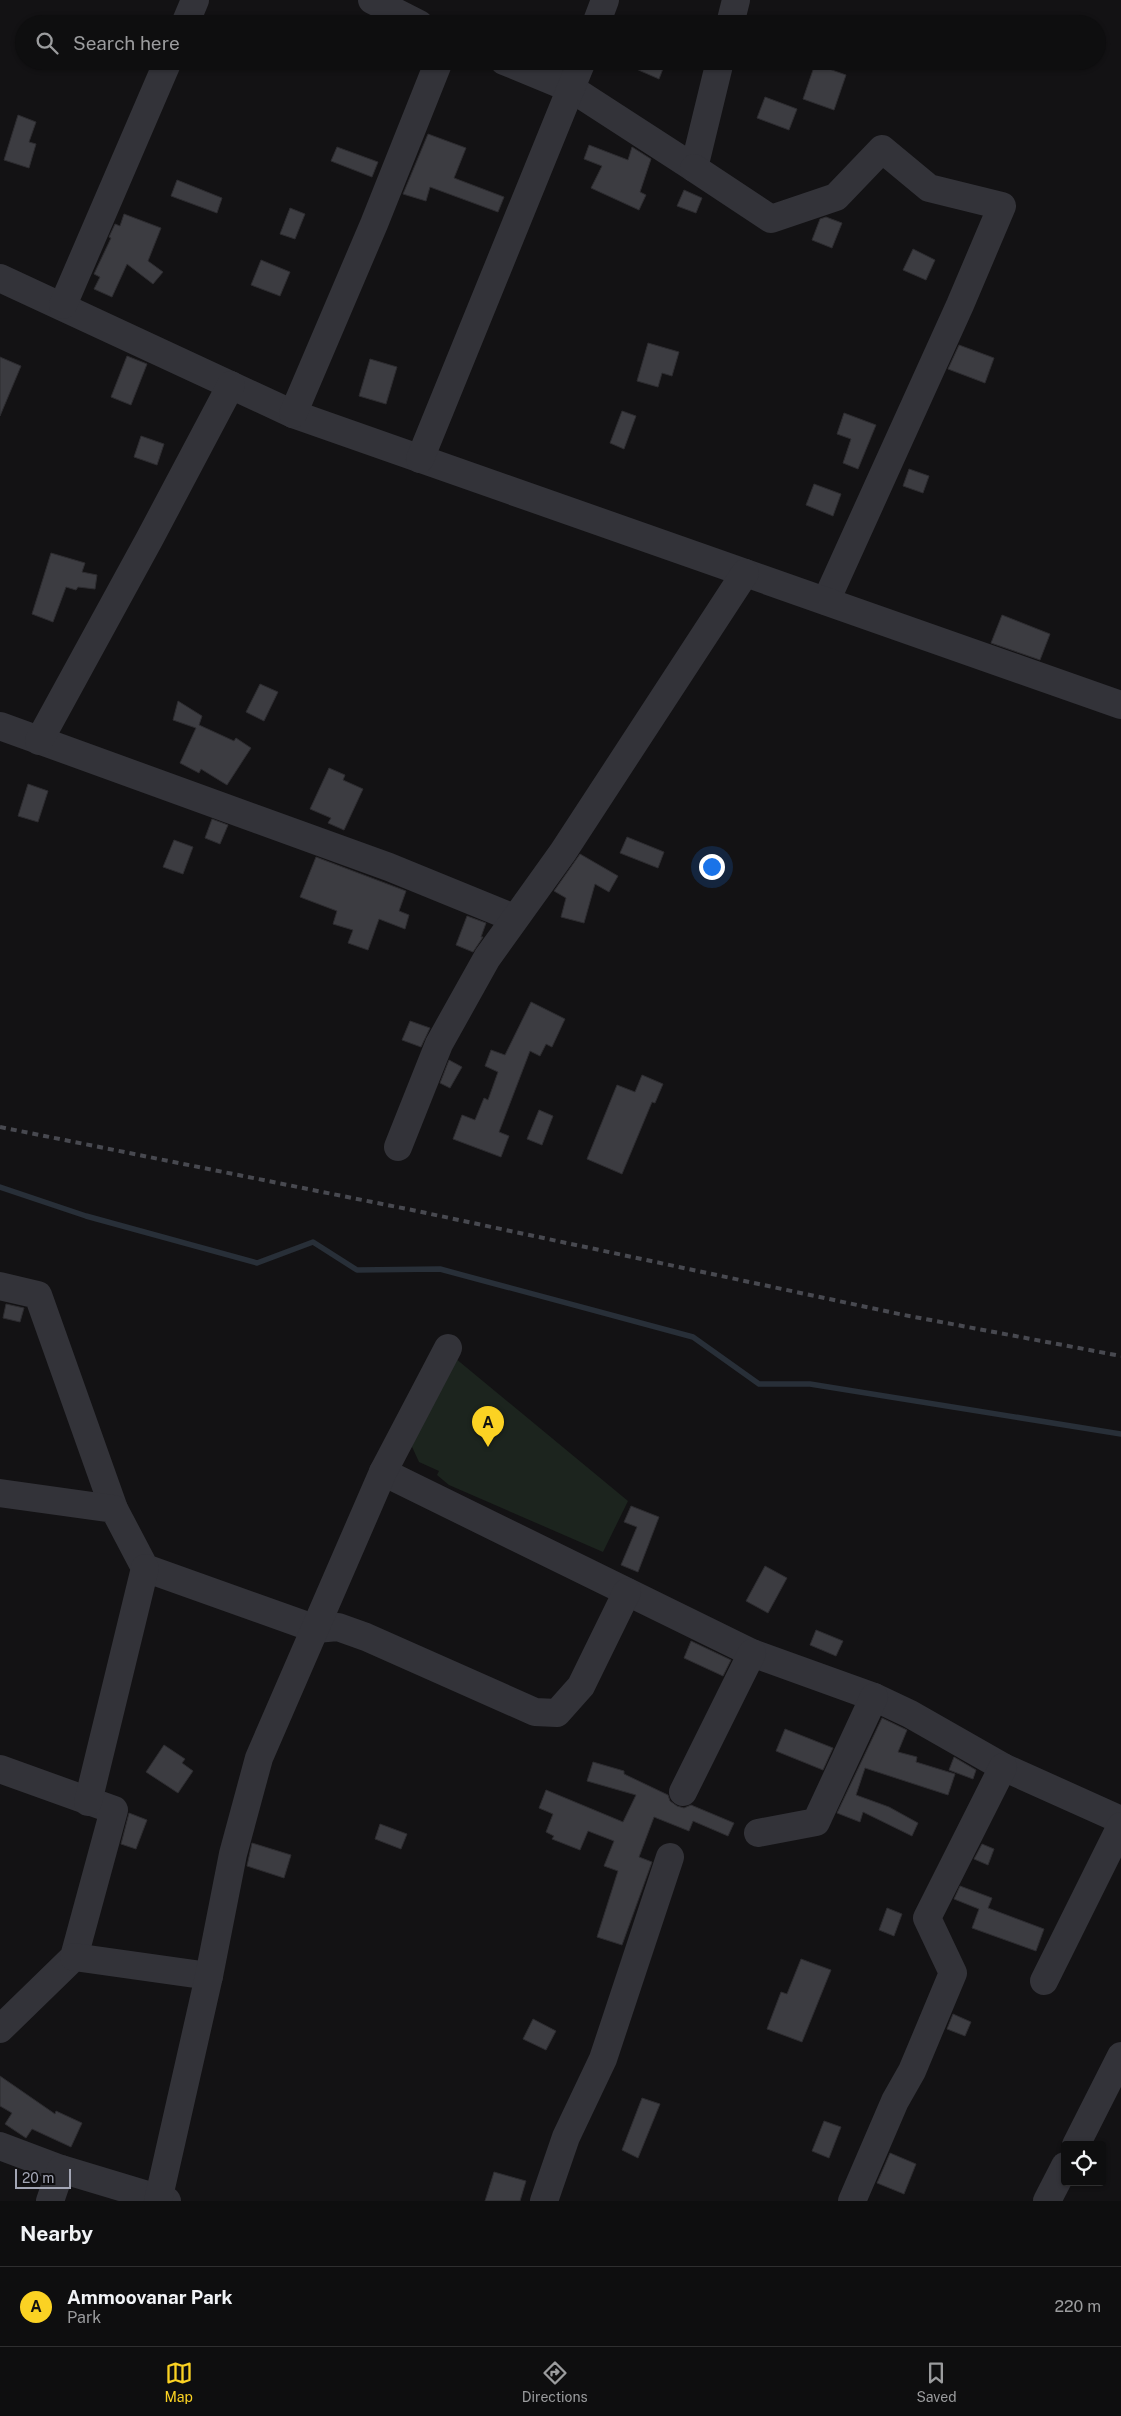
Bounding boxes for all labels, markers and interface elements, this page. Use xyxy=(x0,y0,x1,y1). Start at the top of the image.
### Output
search box xyxy=(15,15,1106,70)
icon: search xyxy=(33,29,61,57)
text: Search here xyxy=(73,32,180,54)
your location xyxy=(699,854,725,880)
pin: A xyxy=(472,1406,504,1447)
map controls xyxy=(1061,2141,1106,2186)
button: locate xyxy=(1061,2141,1106,2186)
scale bar xyxy=(15,2166,71,2189)
text: 20 m xyxy=(22,2170,54,2186)
text: Nearby xyxy=(20,2221,93,2246)
text: Ammoovanar Park xyxy=(67,2286,233,2308)
text: A xyxy=(30,2297,42,2316)
text: 220 m xyxy=(1054,2297,1101,2316)
text: Park xyxy=(67,2308,101,2327)
tab: Map xyxy=(164,2359,193,2405)
tab: Directions xyxy=(522,2359,588,2405)
tab: Saved xyxy=(916,2359,957,2405)

